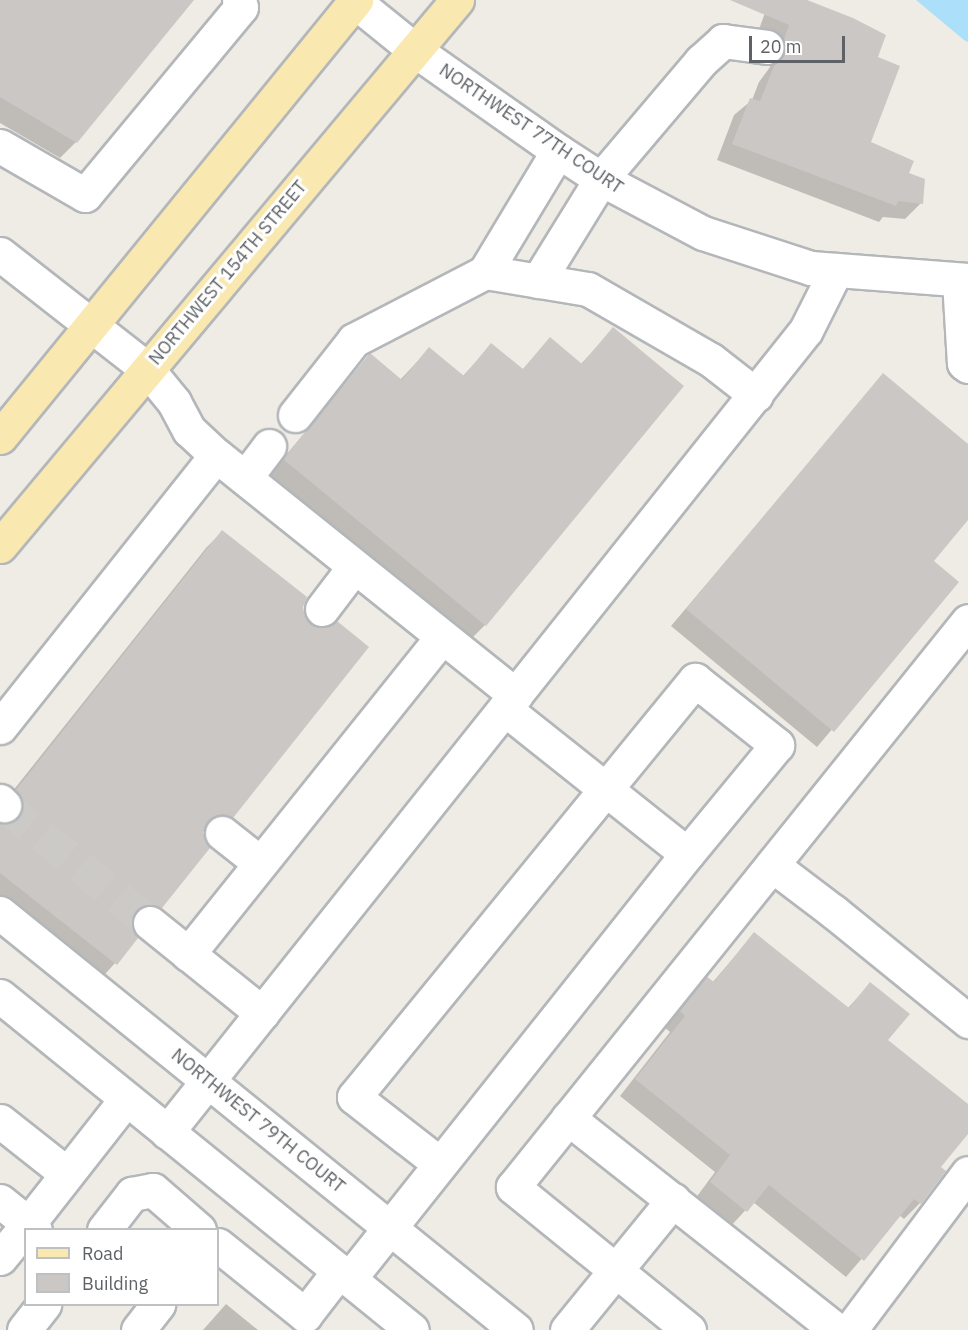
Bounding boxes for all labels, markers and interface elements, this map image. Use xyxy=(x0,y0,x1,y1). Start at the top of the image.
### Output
scale bar xyxy=(752,24,848,62)
text: 20 m xyxy=(760,35,802,58)
street label: NORTHWEST 77TH COURT xyxy=(435,59,627,199)
street label: NORTHWEST 154TH STREET xyxy=(145,176,311,370)
street label: NORTHWEST 79TH COURT xyxy=(167,1044,349,1198)
legend xyxy=(24,1228,219,1306)
text: Road xyxy=(82,1242,123,1265)
text: Building xyxy=(82,1272,148,1295)

